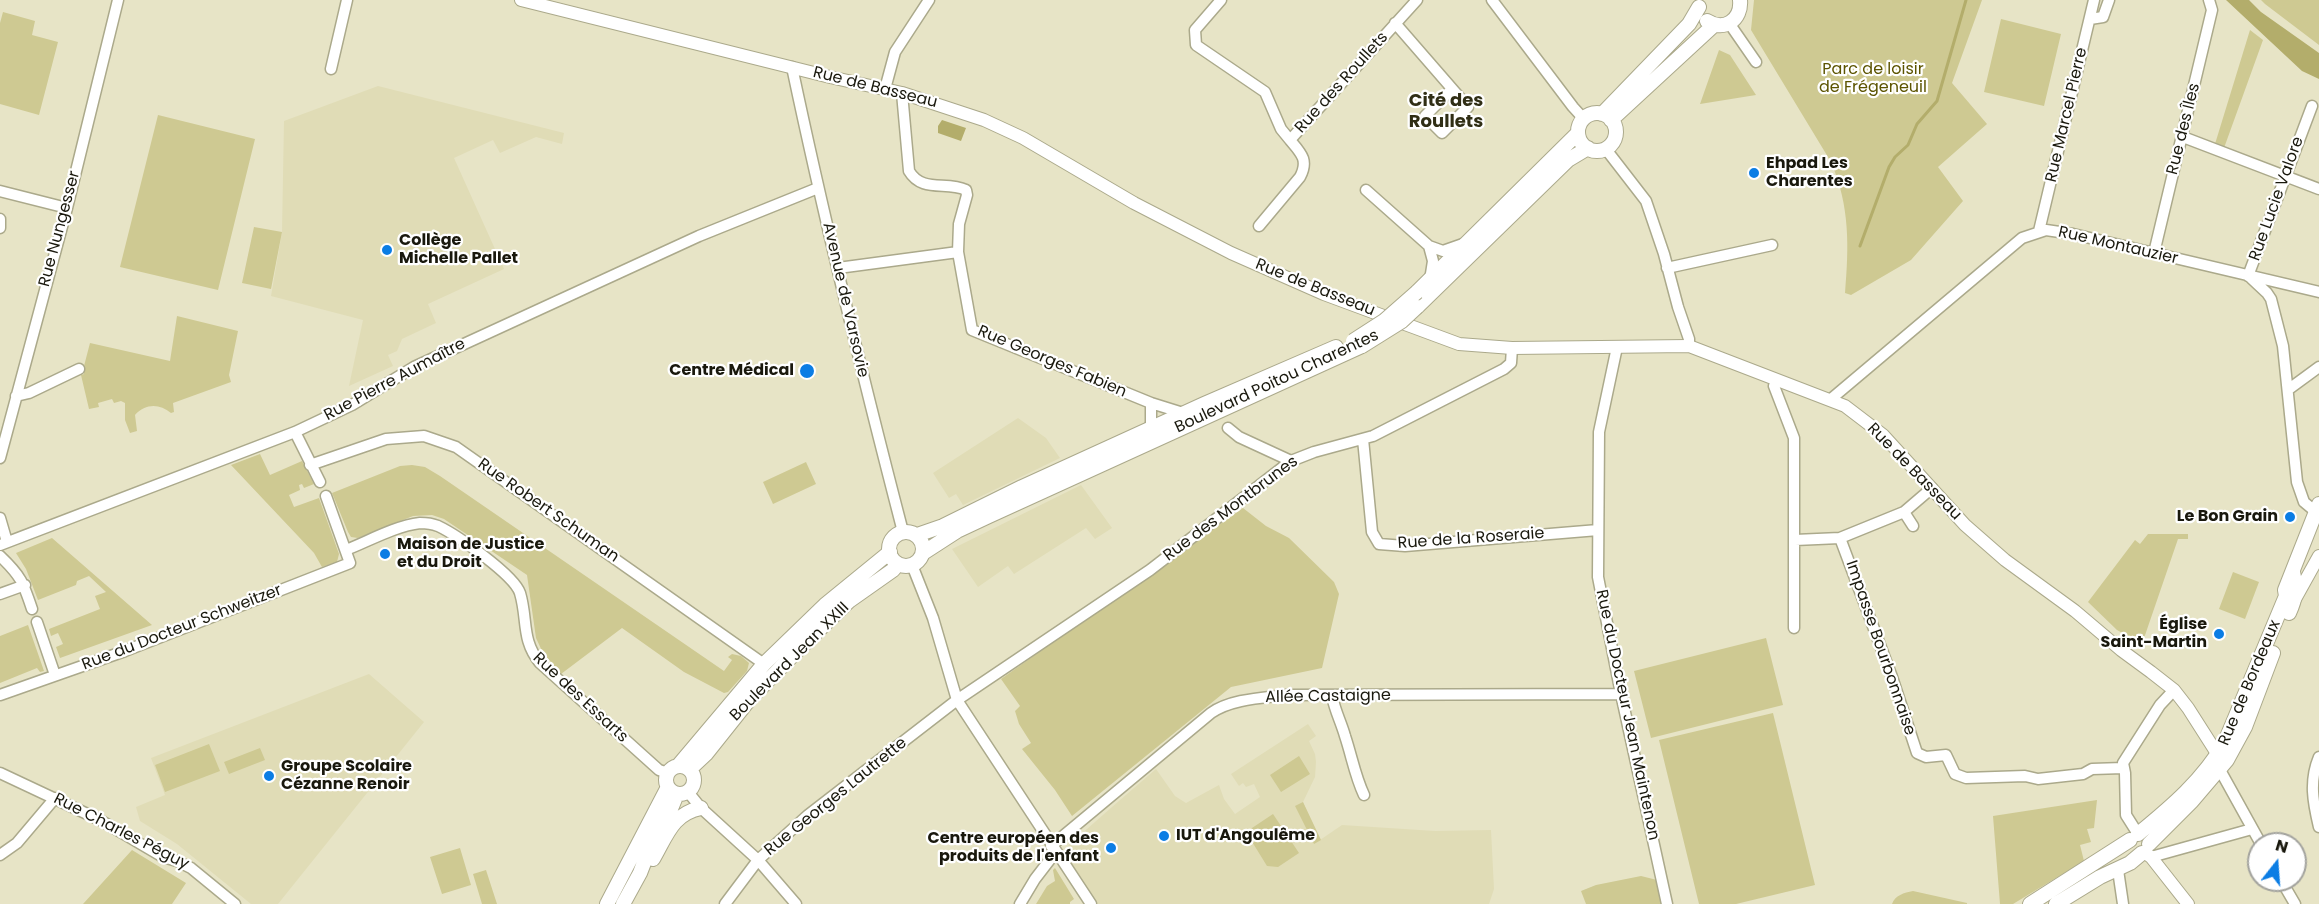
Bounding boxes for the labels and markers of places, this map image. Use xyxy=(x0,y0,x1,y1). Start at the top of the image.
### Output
place label: Ehpad Les Charentes xyxy=(1766,154,1853,192)
marker: Ehpad Les Charentes xyxy=(1747,166,1761,180)
place label: Collège Michelle Pallet xyxy=(399,231,518,269)
marker: Collège Michelle Pallet xyxy=(380,243,394,257)
place label: Centre Médical xyxy=(669,361,794,381)
marker: Centre Médical xyxy=(798,362,816,380)
place label: Le Bon Grain xyxy=(2177,507,2278,527)
marker: Le Bon Grain xyxy=(2283,510,2297,524)
place label: Maison de Justice et du Droit xyxy=(397,535,544,573)
marker: Maison de Justice et du Droit xyxy=(378,547,392,561)
place label: Église Saint-Martin xyxy=(2101,615,2207,653)
marker: Église Saint-Martin xyxy=(2212,627,2226,641)
place label: Groupe Scolaire Cézanne Renoir xyxy=(281,757,412,795)
marker: Groupe Scolaire Cézanne Renoir xyxy=(262,769,276,783)
place label: IUT d'Angoulême xyxy=(1176,826,1315,846)
place label: Centre européen des produits de l'enfant xyxy=(927,829,1099,867)
marker: IUT d'Angoulême xyxy=(1157,829,1171,843)
marker: Centre européen des produits de l'enfant xyxy=(1104,841,1118,855)

